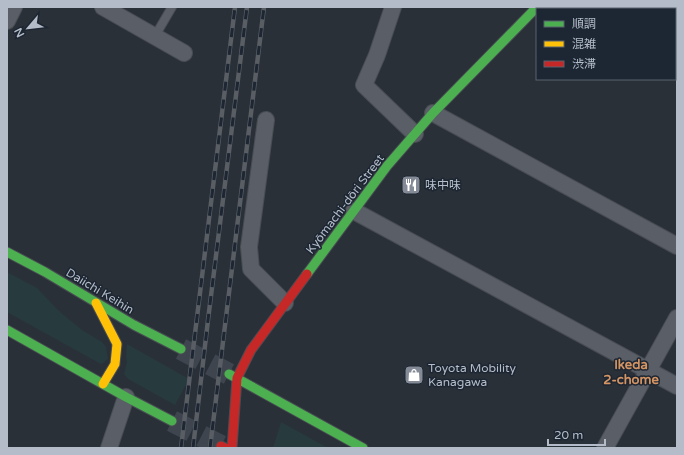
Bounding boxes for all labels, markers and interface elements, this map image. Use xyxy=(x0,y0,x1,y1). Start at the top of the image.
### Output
north arrow xyxy=(8,8,48,48)
legend xyxy=(536,8,676,80)
text: 順調 xyxy=(572,17,596,31)
text: N xyxy=(12,26,27,39)
text: 混雑 xyxy=(572,37,596,51)
text: 渋滞 xyxy=(572,57,596,71)
street label: Kyōmachi-dōri Street xyxy=(303,151,387,256)
restaurant icon: 味中味 xyxy=(400,174,422,196)
place label: 味中味 xyxy=(425,178,461,192)
street label: Daiichi Keihin xyxy=(63,265,137,317)
district label: Ikeda 2-chome xyxy=(603,357,659,388)
place label: Toyota Mobility Kanagawa xyxy=(428,361,517,389)
shop icon: Toyota Mobility Kanagawa xyxy=(403,364,425,386)
scale bar xyxy=(548,421,605,447)
text: 20 m xyxy=(554,428,583,442)

